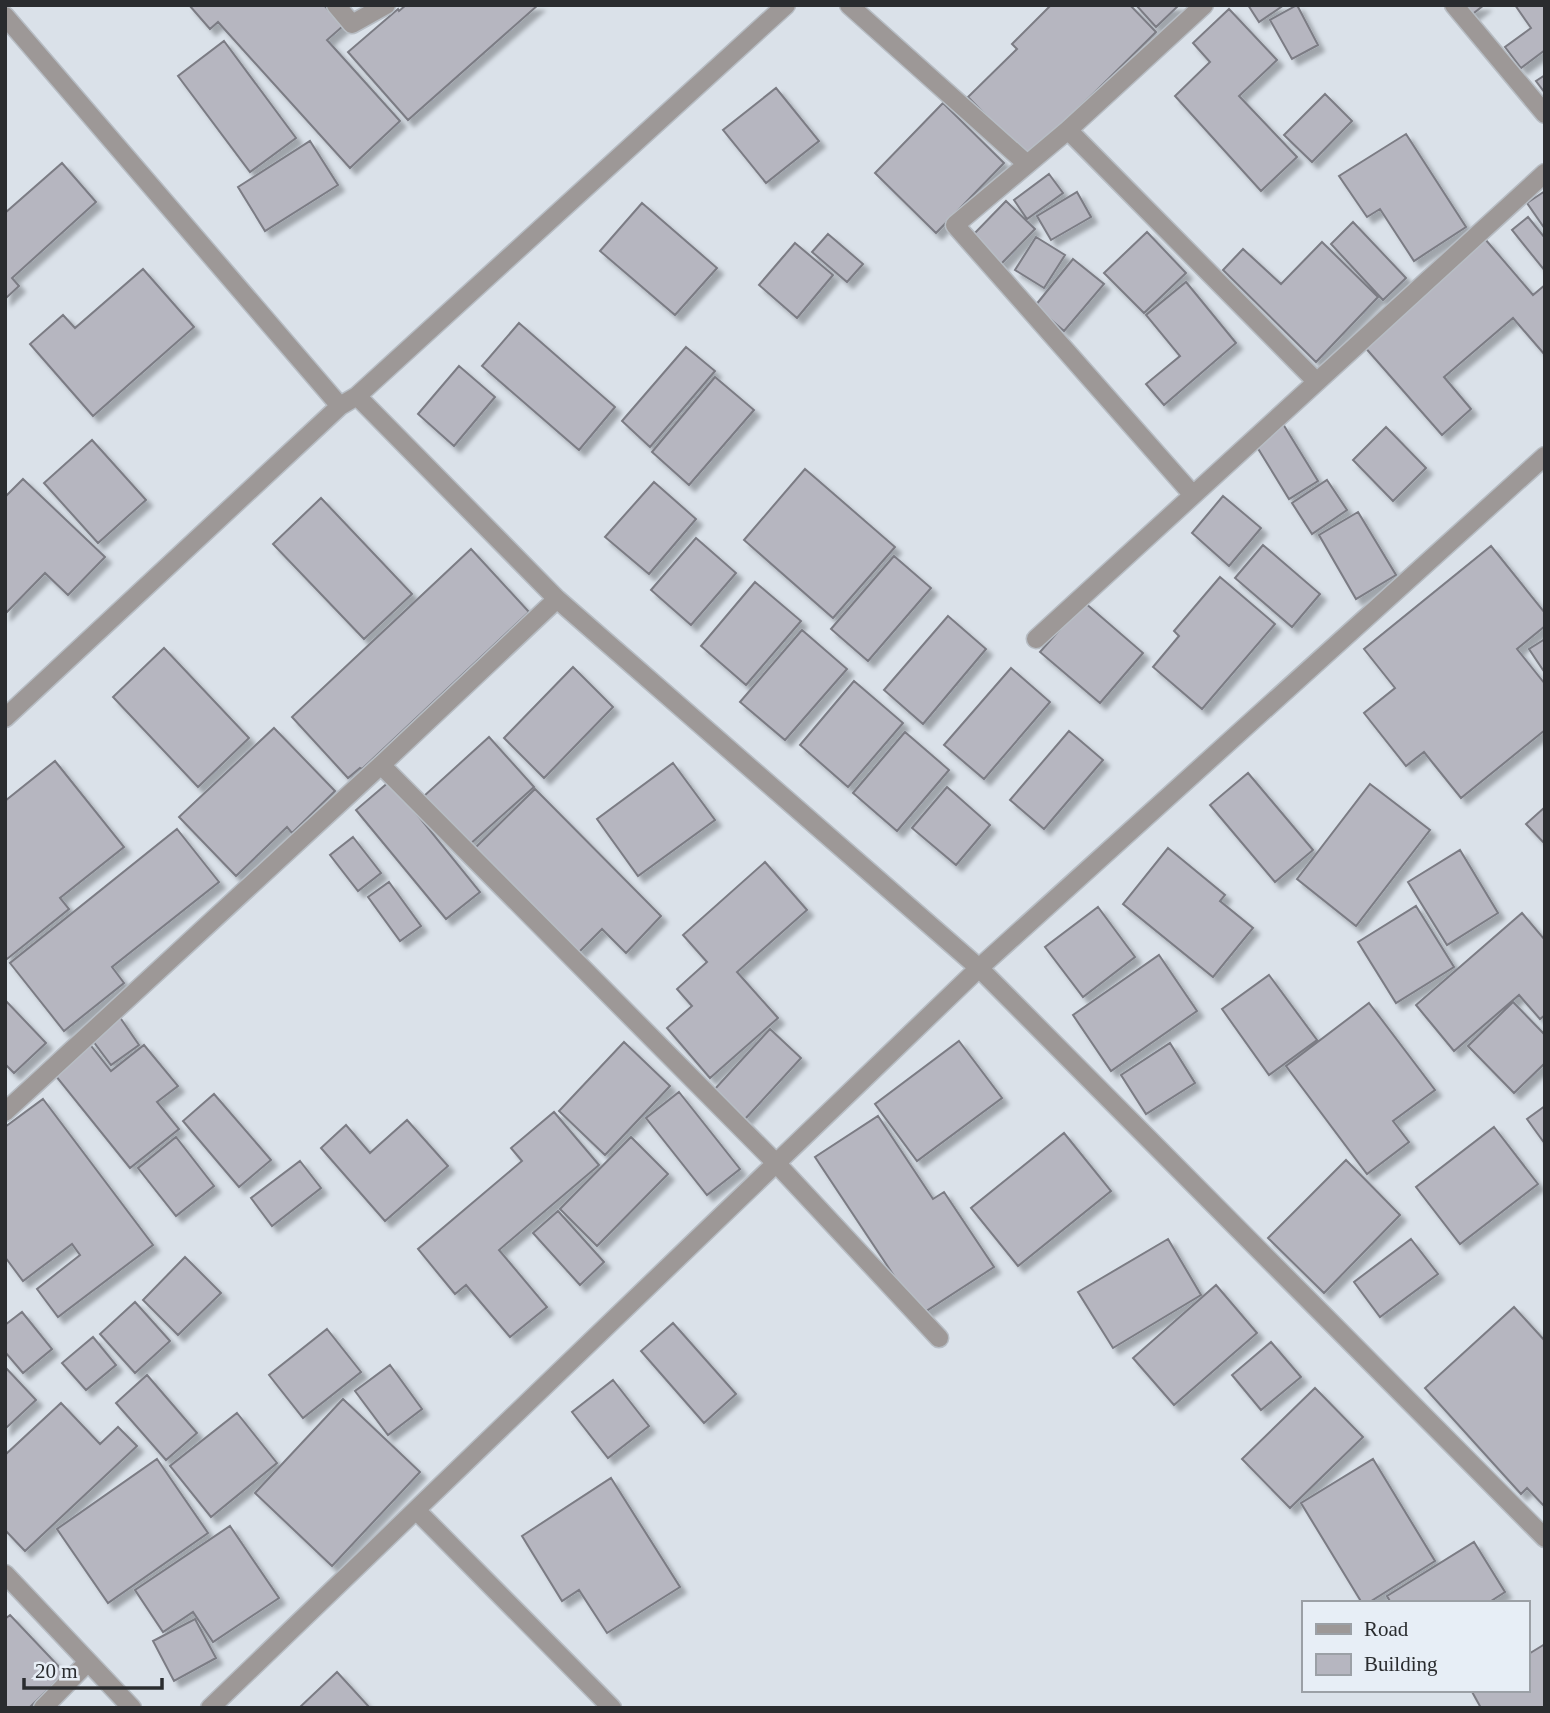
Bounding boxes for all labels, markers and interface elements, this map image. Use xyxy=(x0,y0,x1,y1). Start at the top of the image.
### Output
legend xyxy=(1302,1601,1529,1692)
text: Road xyxy=(1364,1617,1409,1641)
scale bar xyxy=(24,1646,163,1690)
text: Building xyxy=(1364,1652,1438,1676)
text: 20 m xyxy=(35,1659,78,1683)

